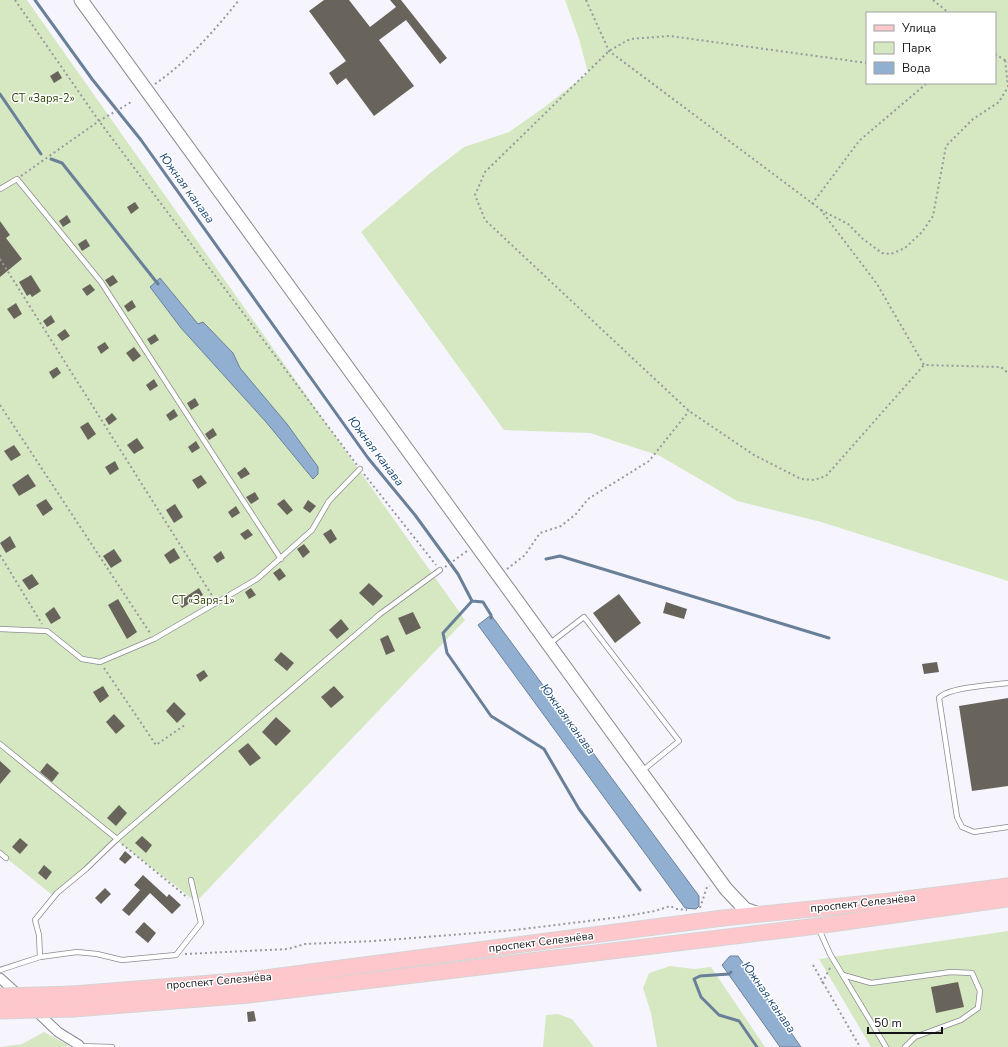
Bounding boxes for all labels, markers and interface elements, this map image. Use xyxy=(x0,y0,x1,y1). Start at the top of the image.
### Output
legend xyxy=(866,12,996,84)
text: Улица xyxy=(901,20,936,36)
text: Парк xyxy=(902,40,932,56)
text: Вода xyxy=(902,60,930,76)
park label: СТ «Заря-2» xyxy=(11,91,75,106)
water label: Южная канава xyxy=(156,149,218,227)
water label: Южная канава xyxy=(344,413,408,489)
park label: СТ «Заря-1» xyxy=(171,593,235,608)
water label: Южная канава xyxy=(537,680,599,758)
street label: проспект Селезнёва xyxy=(810,890,916,916)
street label: проспект Селезнёва xyxy=(488,928,594,956)
water label: Южная канава xyxy=(738,958,800,1036)
street label: проспект Селезнёва xyxy=(166,969,272,993)
scale bar xyxy=(868,1009,942,1035)
text: 50 m xyxy=(874,1015,902,1031)

